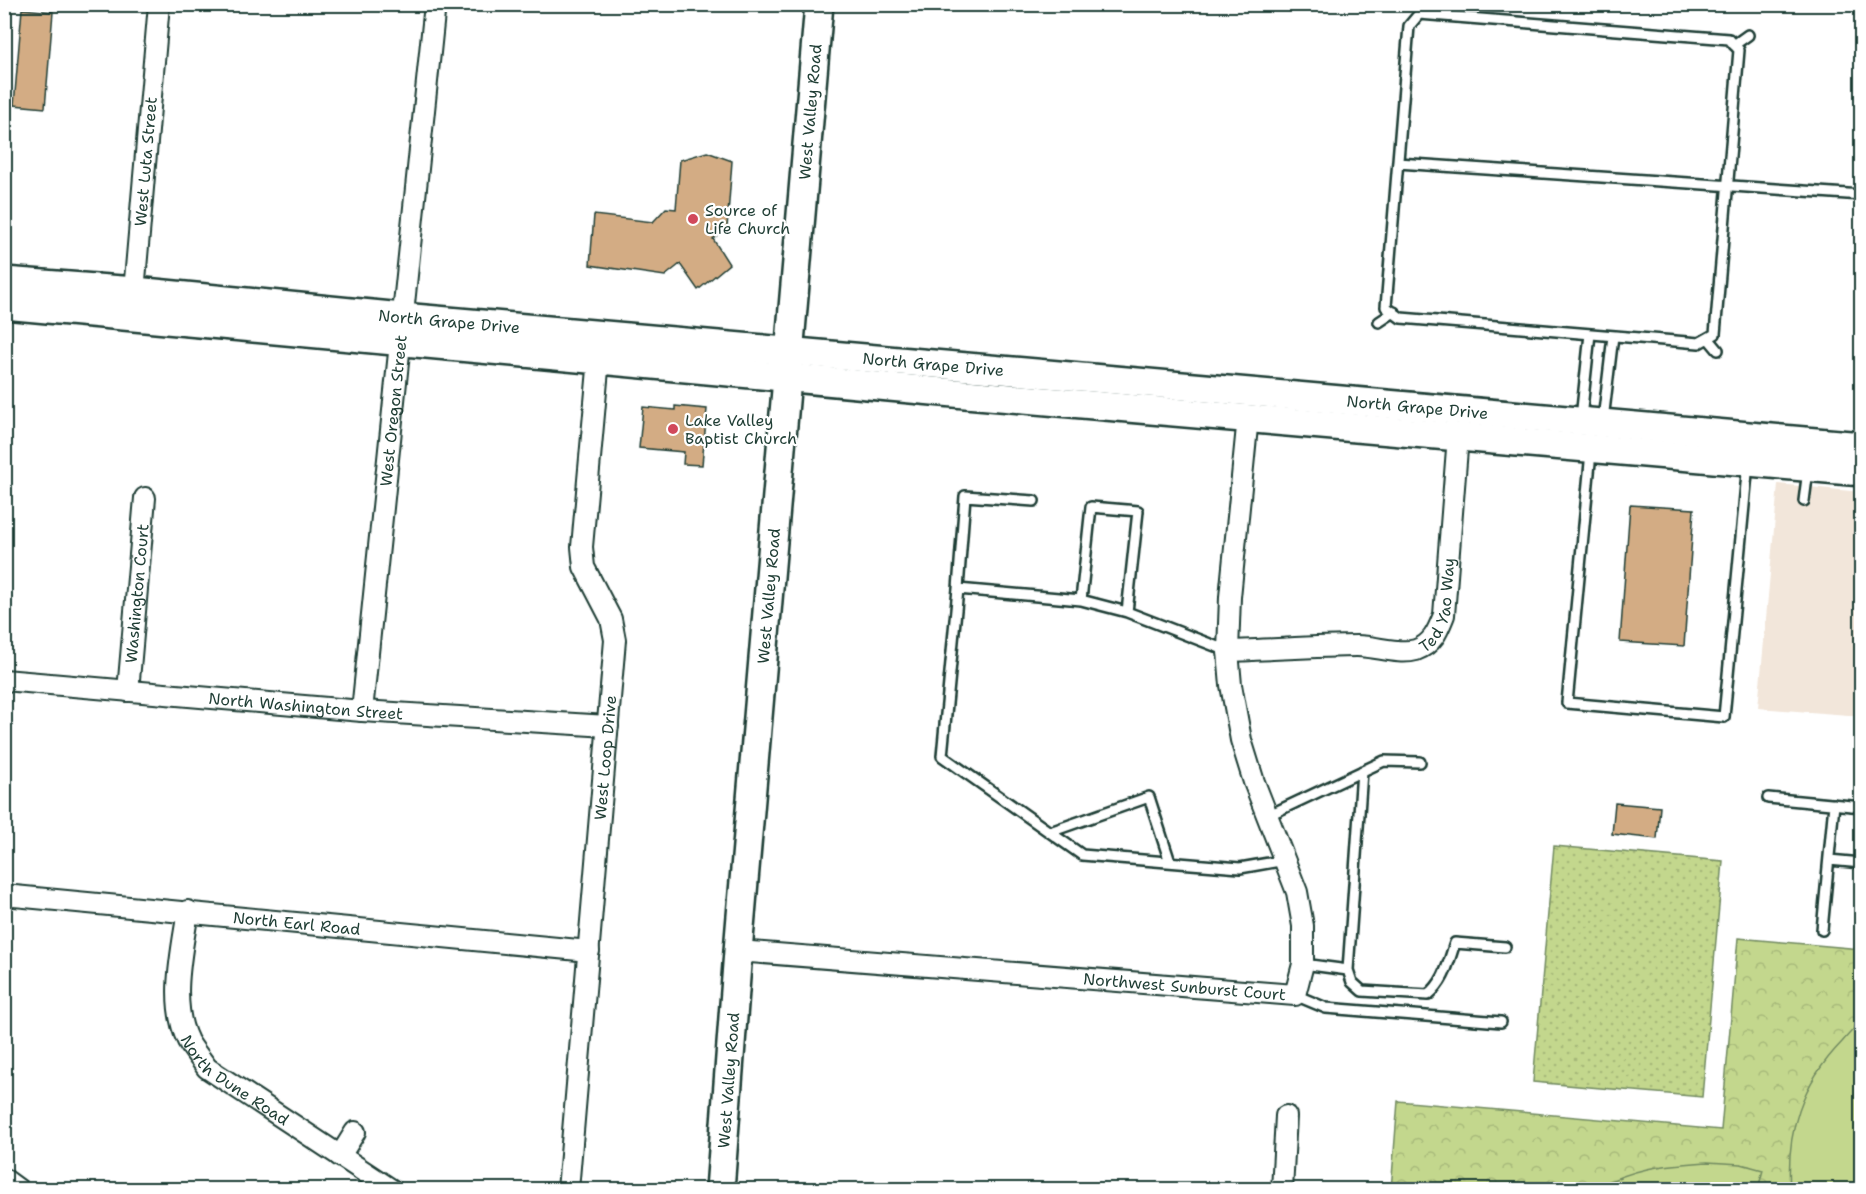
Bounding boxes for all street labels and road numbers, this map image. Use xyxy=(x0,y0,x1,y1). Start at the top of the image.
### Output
street label: West Valley Road xyxy=(794,43,826,181)
street label: West Luta Street xyxy=(129,96,161,227)
street label: North Grape Drive xyxy=(377,304,521,338)
street label: West Oregon Street xyxy=(375,334,411,487)
street label: North Grape Drive xyxy=(862,347,1005,381)
street label: North Grape Drive xyxy=(1346,390,1489,423)
street label: Washington Court xyxy=(120,523,153,664)
street label: West Valley Road xyxy=(752,527,785,665)
street label: Ted Yao Way xyxy=(1415,557,1459,657)
street label: North Washington Street xyxy=(208,687,404,724)
street label: West Loop Drive xyxy=(589,694,621,821)
street label: North Earl Road xyxy=(232,906,361,940)
street label: Northwest Sunburst Court xyxy=(1083,968,1287,1005)
street label: West Valley Road xyxy=(713,1012,744,1149)
street label: North Dune Road xyxy=(176,1031,293,1130)

